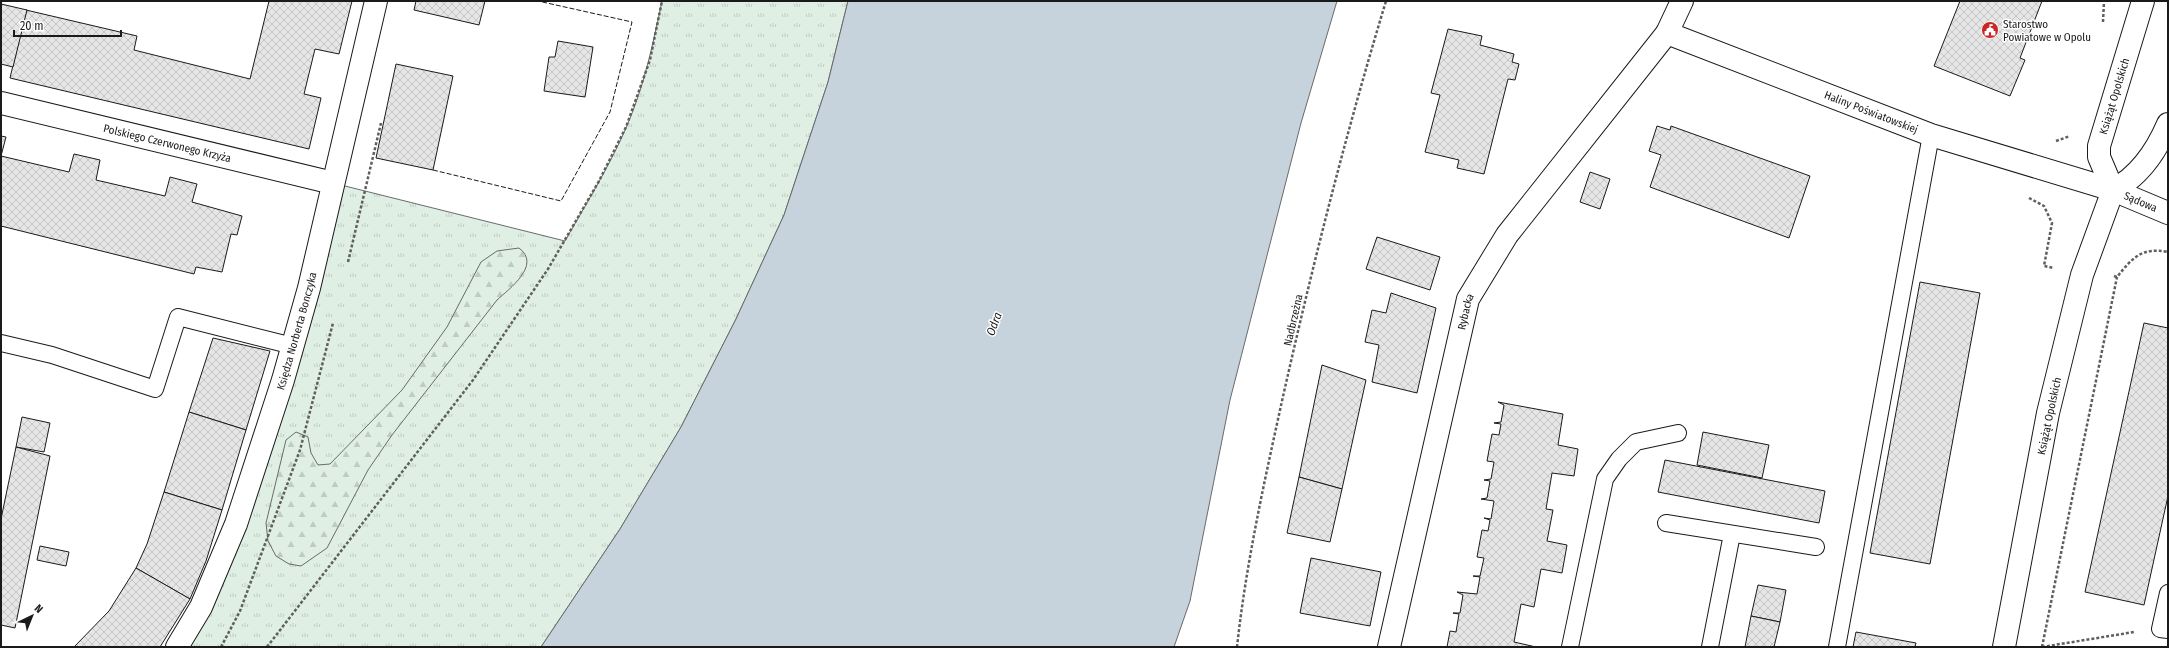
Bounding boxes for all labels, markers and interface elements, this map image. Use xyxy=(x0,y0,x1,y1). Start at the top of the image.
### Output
scale bar xyxy=(14,12,121,38)
place label: Starostwo Powiatowe w Opolu xyxy=(2003,18,2091,44)
text: 20 m xyxy=(20,19,44,33)
public building icon: Starostwo Powiatowe w Opolu xyxy=(1980,20,2000,40)
street label: Książąt Opolskich xyxy=(2097,56,2132,136)
street label: Haliny Poświatowskiej xyxy=(1822,88,1920,136)
street label: Polskiego Czerwonego Krzyża xyxy=(102,122,232,165)
street label: Sądowa xyxy=(2122,189,2159,215)
street label: Księdza Norberta Bonczyka xyxy=(274,271,319,392)
street label: Rybacka xyxy=(1455,291,1477,331)
street label: Nadbrzeżna xyxy=(1281,293,1306,347)
water label: Odra xyxy=(983,310,1005,338)
street label: Książąt Opolskich xyxy=(2035,376,2064,456)
north arrow xyxy=(12,596,52,636)
text: N xyxy=(32,602,45,616)

